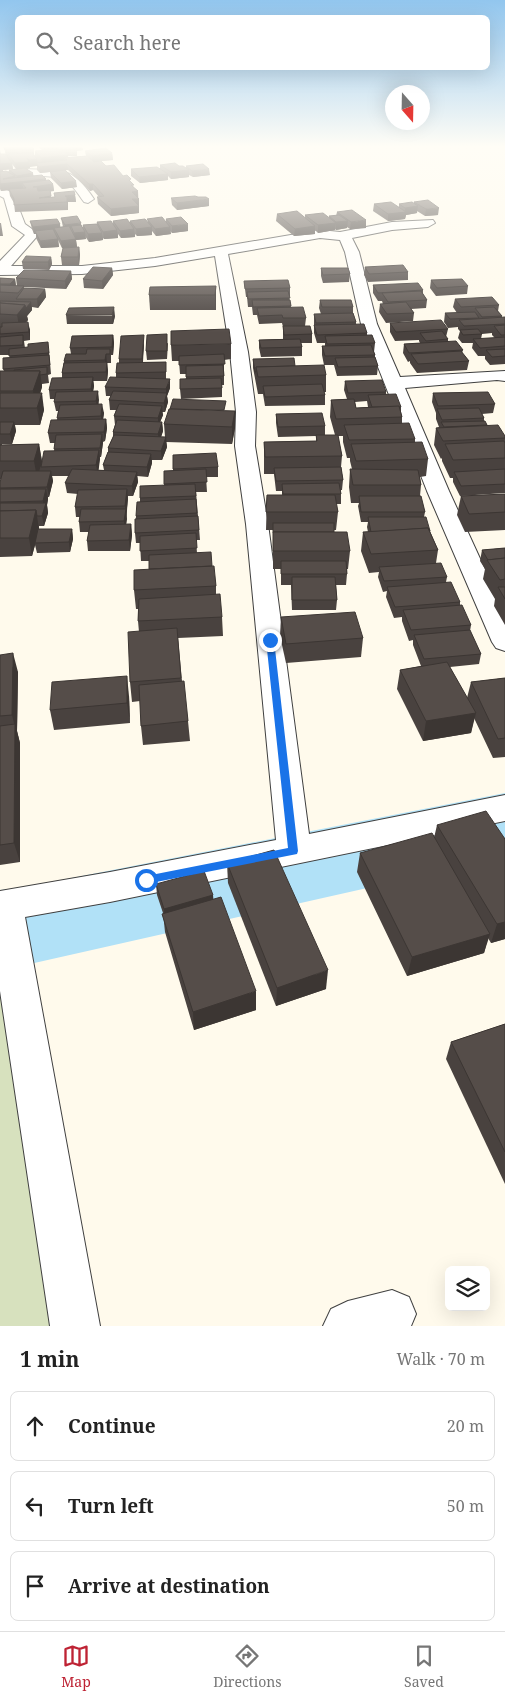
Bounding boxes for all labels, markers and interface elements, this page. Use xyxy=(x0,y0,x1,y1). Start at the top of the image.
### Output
search box xyxy=(15,15,490,70)
icon: search xyxy=(33,29,61,57)
text: Search here xyxy=(73,30,181,56)
north arrow xyxy=(385,85,430,130)
route end xyxy=(259,629,282,652)
route start xyxy=(135,869,158,892)
map controls xyxy=(445,1266,490,1311)
button: layers xyxy=(445,1266,490,1311)
text: 1 min xyxy=(20,1345,79,1373)
text: Walk · 70 m xyxy=(397,1348,485,1370)
icon: ahead xyxy=(21,1412,49,1440)
text: Continue xyxy=(68,1413,156,1439)
text: 20 m xyxy=(447,1415,484,1437)
icon: left xyxy=(21,1492,49,1520)
text: Turn left xyxy=(68,1493,154,1519)
text: 50 m xyxy=(447,1495,484,1517)
icon: arrive xyxy=(21,1572,49,1600)
text: Arrive at destination xyxy=(68,1573,270,1599)
tab: Map xyxy=(61,1642,91,1691)
tab: Directions xyxy=(213,1642,282,1691)
tab: Saved xyxy=(404,1642,444,1691)

